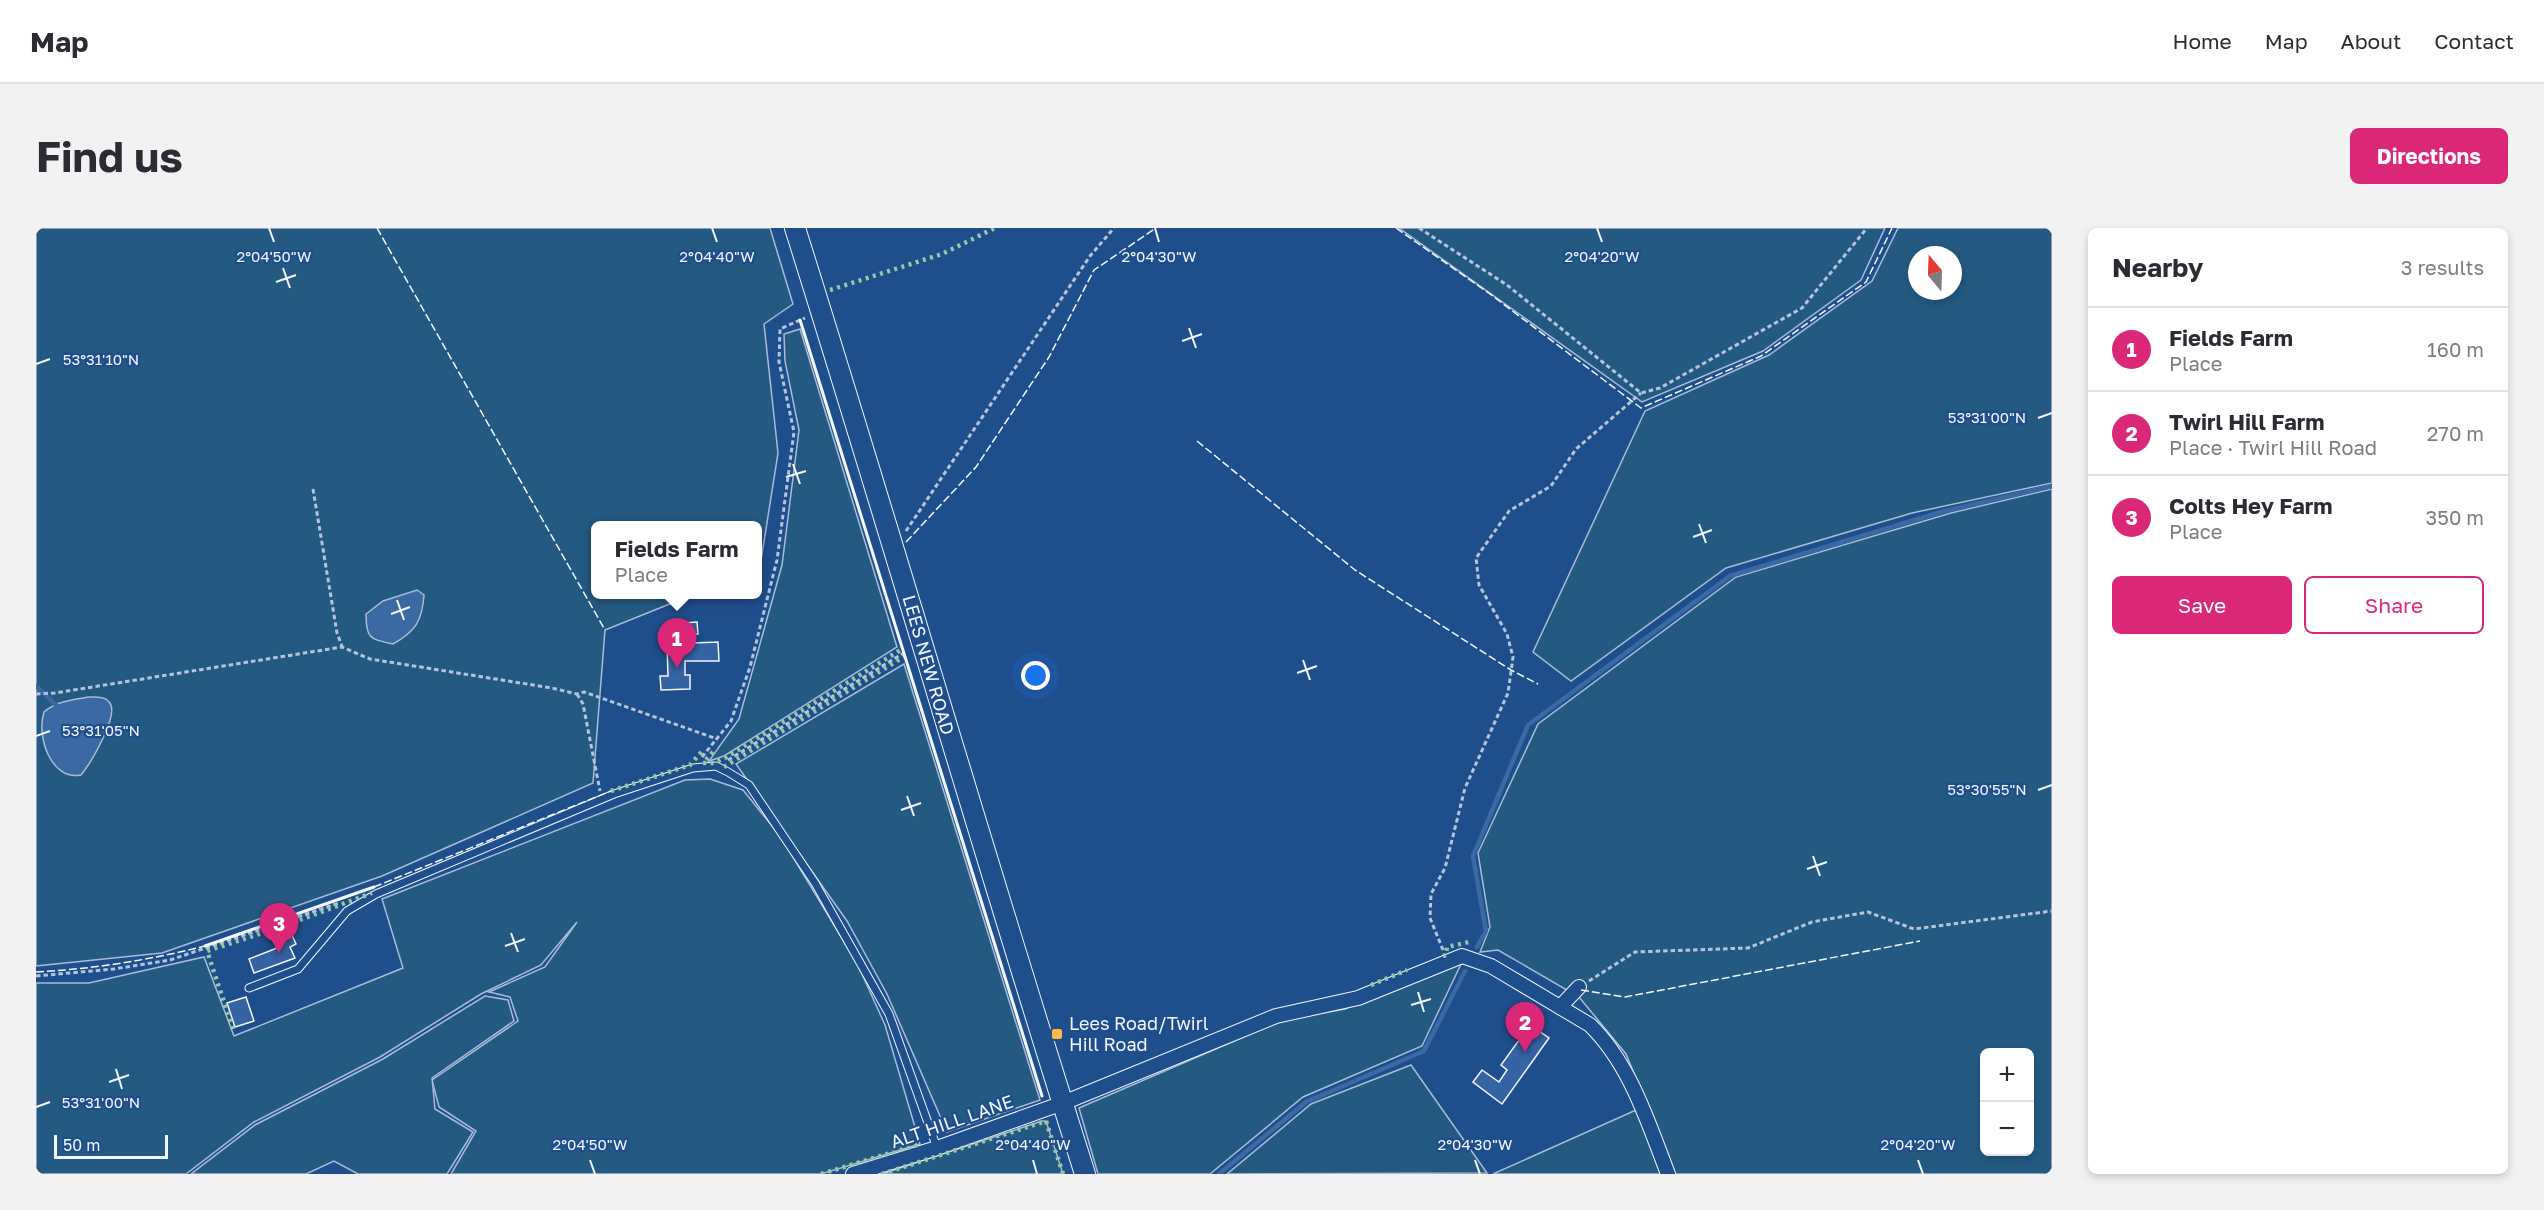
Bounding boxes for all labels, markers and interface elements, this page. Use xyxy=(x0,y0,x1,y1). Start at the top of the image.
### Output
text: Map xyxy=(30,25,88,58)
text: Home xyxy=(2172,28,2232,54)
text: Map xyxy=(2265,28,2308,54)
text: About xyxy=(2341,28,2401,54)
text: Contact xyxy=(2434,28,2514,54)
button: Directions xyxy=(2350,128,2508,184)
text: Find us xyxy=(36,131,183,181)
north arrow xyxy=(1908,246,1962,300)
text: 2°04'50"W xyxy=(237,247,311,265)
text: 2°04'40"W xyxy=(679,247,755,265)
text: 2°04'30"W xyxy=(1122,247,1196,265)
text: 2°04'20"W xyxy=(1565,247,1639,265)
text: Nearby xyxy=(2112,252,2203,283)
text: 3 results xyxy=(2401,255,2484,279)
text: Fields Farm xyxy=(2169,324,2293,351)
text: 1 xyxy=(2126,337,2137,361)
text: 160 m xyxy=(2427,337,2484,361)
text: 53°31'10"N xyxy=(63,350,139,368)
text: Place xyxy=(2169,351,2222,375)
text: 53°31'00"N xyxy=(1948,408,2026,426)
text: Twirl Hill Farm xyxy=(2169,408,2325,435)
text: 2 xyxy=(2125,421,2138,445)
text: 270 m xyxy=(2427,421,2484,445)
text: Place · Twirl Hill Road xyxy=(2169,435,2377,459)
text: Colts Hey Farm xyxy=(2169,492,2333,519)
text: 3 xyxy=(2125,505,2138,529)
text: 350 m xyxy=(2426,505,2484,529)
text: Place xyxy=(2169,519,2222,543)
popup xyxy=(591,521,762,599)
text: Fields Farm xyxy=(615,535,738,562)
text: Place xyxy=(615,562,668,586)
button: Save xyxy=(2112,576,2292,634)
button: Share xyxy=(2304,576,2484,634)
street label: LEES NEW ROAD xyxy=(898,592,959,737)
pin: 1 xyxy=(658,618,696,668)
your location xyxy=(1021,661,1050,690)
text: 53°31'05"N xyxy=(62,721,140,739)
text: 53°30'55"N xyxy=(1947,780,2027,798)
pin: 3 xyxy=(260,904,298,953)
pin: 2 xyxy=(1506,1002,1544,1052)
place label: Lees Road/Twirl Hill Road xyxy=(1069,1012,1209,1055)
marker: Lees Road/Twirl Hill Road xyxy=(1050,1027,1064,1041)
map controls xyxy=(1980,1048,2034,1156)
button: + xyxy=(1980,1048,2034,1102)
street label: ALT HILL LANE xyxy=(887,1090,1016,1152)
text: 53°31'00"N xyxy=(62,1093,140,1111)
button: − xyxy=(1980,1102,2034,1156)
scale bar xyxy=(54,1132,168,1160)
text: 50 m xyxy=(63,1135,100,1155)
text: 2°04'50"W xyxy=(553,1135,627,1153)
text: 2°04'40"W xyxy=(995,1135,1071,1153)
text: 2°04'30"W xyxy=(1438,1135,1512,1153)
text: 2°04'20"W xyxy=(1881,1135,1955,1153)

